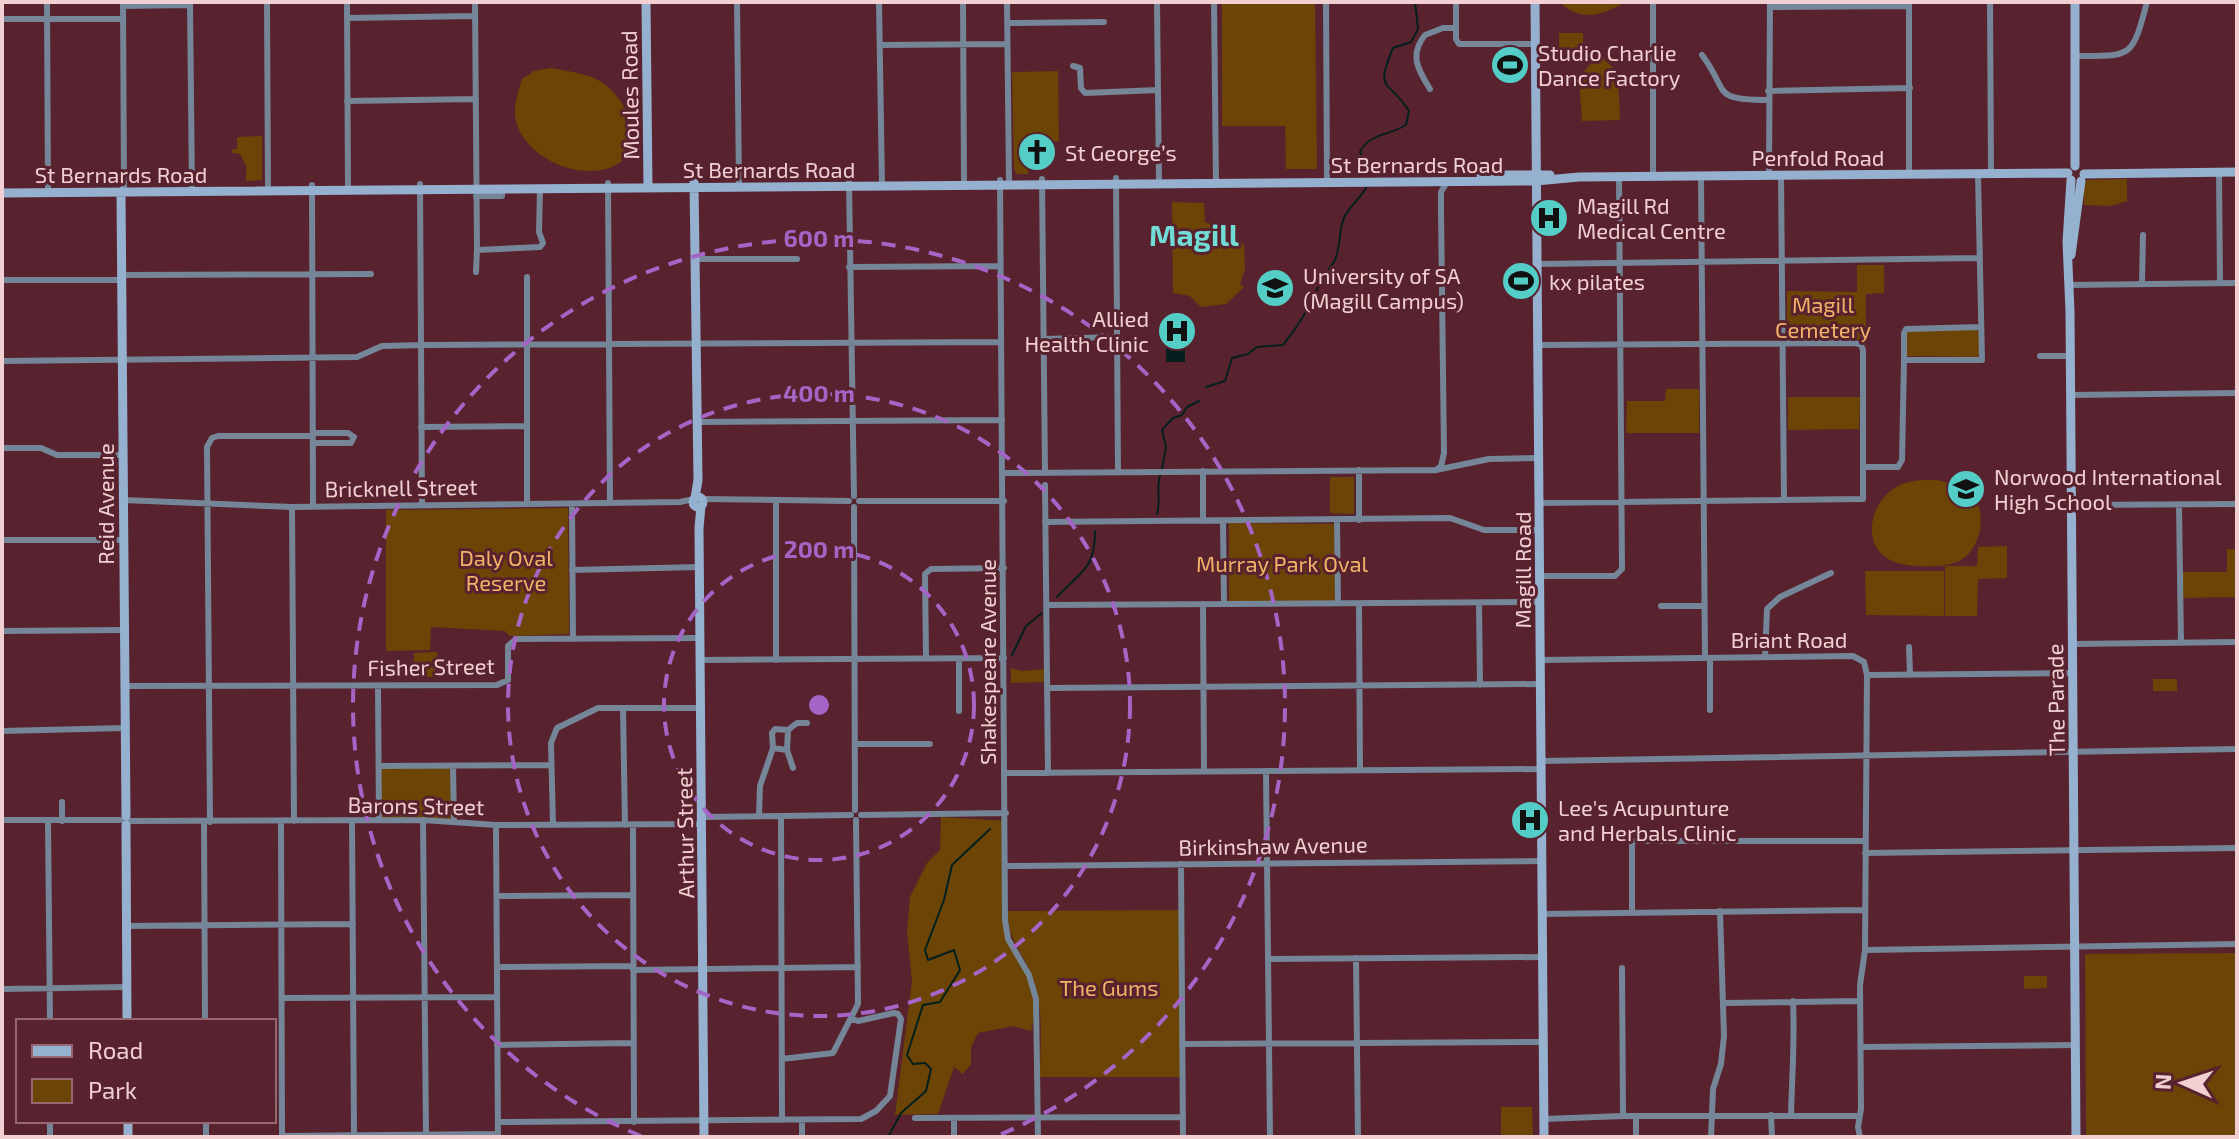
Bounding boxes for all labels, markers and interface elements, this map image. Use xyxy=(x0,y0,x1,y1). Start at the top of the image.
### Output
street label: Moules Road xyxy=(615,30,643,160)
place label: Studio Charlie Dance Factory xyxy=(1538,39,1681,90)
sports icon: Studio Charlie Dance Factory xyxy=(1489,44,1531,86)
church icon: St George’s xyxy=(1016,131,1058,173)
place label: St George’s xyxy=(1065,139,1177,165)
street label: Penfold Road xyxy=(1752,144,1884,170)
street label: St Bernards Road xyxy=(1331,151,1503,177)
street label: St Bernards Road xyxy=(683,156,855,182)
street label: St Bernards Road xyxy=(35,161,207,187)
place label: Magill Rd Medical Centre xyxy=(1577,192,1726,243)
hospital icon: Magill Rd Medical Centre xyxy=(1528,197,1570,239)
district label: Magill xyxy=(1149,216,1239,252)
text: 600 m xyxy=(784,223,854,252)
sports icon: kx pilates xyxy=(1500,260,1542,302)
place label: University of SA (Magill Campus) xyxy=(1303,262,1464,313)
school or university icon: University of SA (Magill Campus) xyxy=(1254,267,1296,309)
place label: kx pilates xyxy=(1549,268,1645,294)
park label: Magill Cemetery xyxy=(1775,291,1871,342)
place label: Allied Health Clinic xyxy=(1024,305,1149,356)
hospital icon: Allied Health Clinic xyxy=(1156,310,1198,352)
text: 400 m xyxy=(783,378,855,407)
street label: Reid Avenue xyxy=(92,443,118,565)
place label: Norwood International High School xyxy=(1994,463,2222,514)
school or university icon: Norwood International High School xyxy=(1945,468,1987,510)
street label: Bricknell Street xyxy=(324,473,478,501)
street label: Magill Road xyxy=(1509,511,1535,629)
text: 200 m xyxy=(784,534,854,563)
park label: Daly Oval Reserve xyxy=(459,544,553,595)
park label: Murray Park Oval xyxy=(1196,550,1369,576)
street label: Shakespeare Avenue xyxy=(974,559,1000,765)
street label: Briant Road xyxy=(1731,626,1847,652)
street label: The Parade xyxy=(2041,643,2069,757)
street label: Fisher Street xyxy=(367,652,495,680)
centre of rings xyxy=(805,691,833,719)
street label: Arthur Street xyxy=(670,767,698,899)
street label: Barons Street xyxy=(347,791,485,819)
place label: Lee's Acupunture and Herbals Clinic xyxy=(1558,794,1736,845)
hospital icon: Lee's Acupunture and Herbals Clinic xyxy=(1509,799,1551,841)
street label: Birkinshaw Avenue xyxy=(1178,830,1368,860)
park label: The Gums xyxy=(1059,974,1159,1000)
legend xyxy=(16,1019,276,1123)
text: Road xyxy=(88,1035,143,1064)
north arrow xyxy=(2143,1043,2223,1123)
text: N xyxy=(2149,1073,2175,1091)
text: Park xyxy=(88,1075,137,1104)

